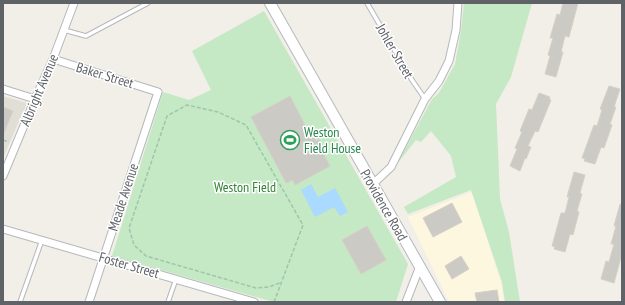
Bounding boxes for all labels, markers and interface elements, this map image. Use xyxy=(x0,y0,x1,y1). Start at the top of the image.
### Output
street label: Johler Street xyxy=(372,19,418,82)
street label: Albright Avenue xyxy=(16,51,62,129)
street label: Baker Street xyxy=(74,58,136,92)
place label: Weston Field House xyxy=(304,123,361,157)
sports icon: Weston Field House xyxy=(279,129,301,151)
street label: Meade Avenue xyxy=(104,161,142,233)
street label: Providence Road xyxy=(356,166,412,244)
park label: Weston Field xyxy=(214,178,276,196)
street label: Foster Street xyxy=(97,248,161,282)

